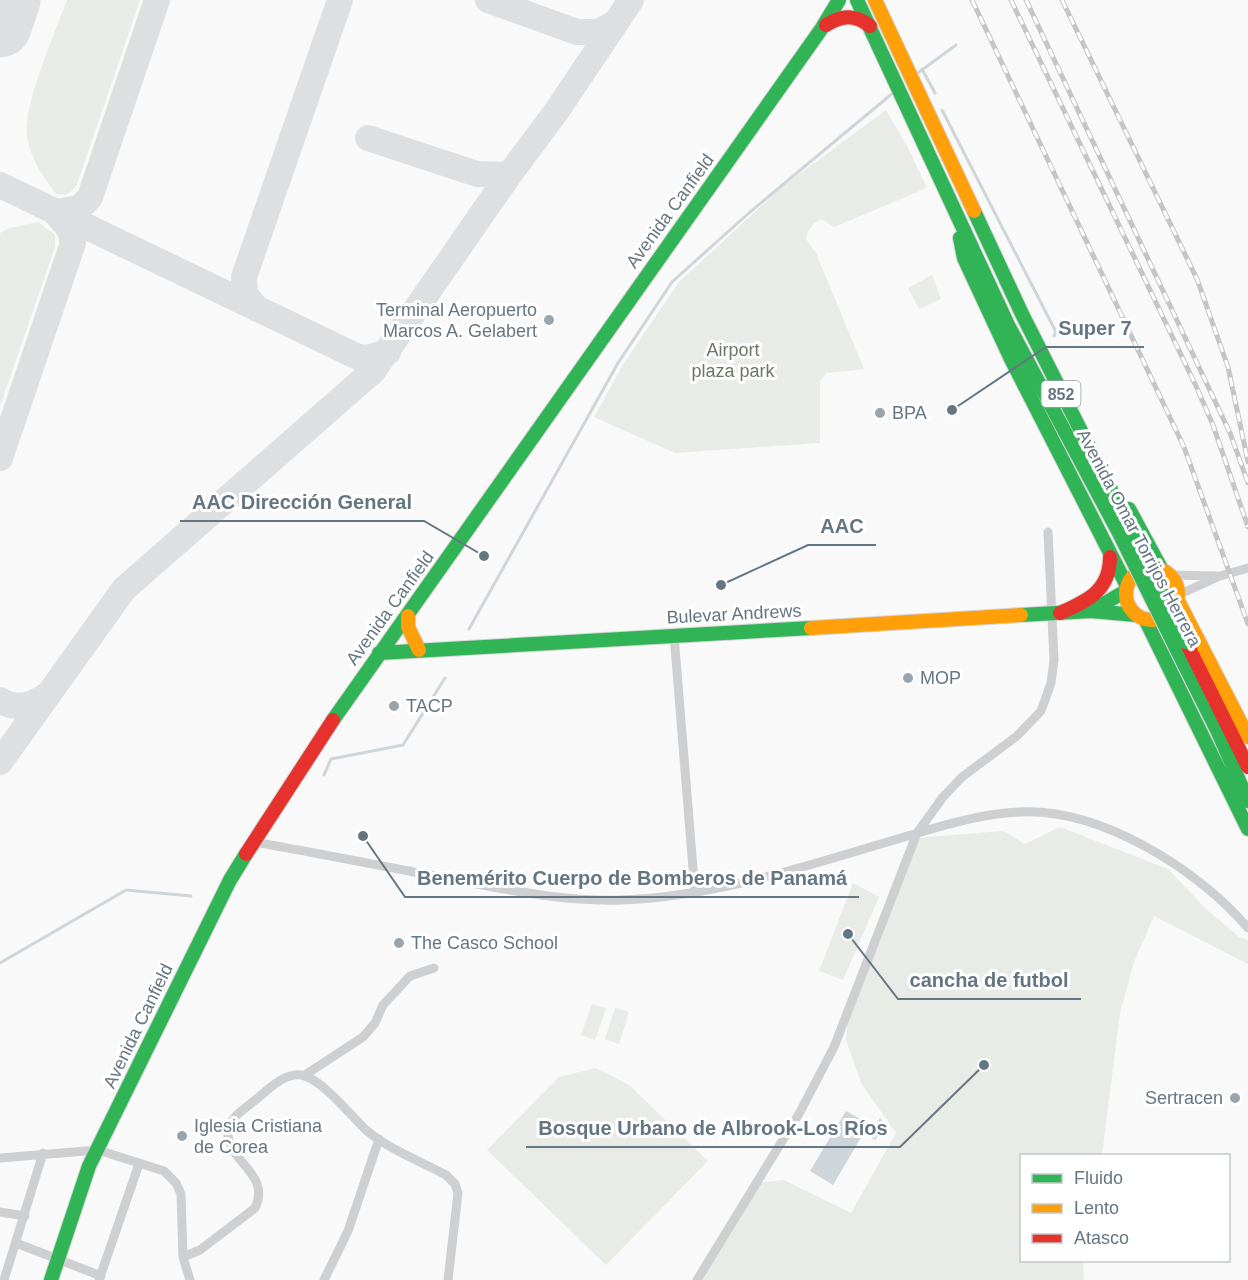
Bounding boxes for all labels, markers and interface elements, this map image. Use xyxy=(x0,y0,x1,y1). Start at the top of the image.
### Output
street label: Avenida Canfield xyxy=(622,150,718,272)
place label: Terminal Aeropuerto Marcos A. Gelabert xyxy=(376,300,537,341)
callout: Super 7 xyxy=(1046,309,1144,347)
marker: Terminal Aeropuerto Marcos A. Gelabert xyxy=(542,313,556,327)
text: Super 7 xyxy=(1058,317,1132,339)
park label: Airport plaza park xyxy=(691,340,776,381)
road number: 852 xyxy=(1042,381,1080,407)
place label: BPA xyxy=(892,403,927,423)
marker: BPA xyxy=(873,406,887,420)
street label: Avenida Omar Torrijos Herrera xyxy=(1073,426,1205,651)
callout: AAC Dirección General xyxy=(180,483,424,521)
text: AAC Dirección General xyxy=(192,491,412,513)
callout: AAC xyxy=(808,507,876,545)
text: AAC xyxy=(820,515,864,537)
street label: Avenida Canfield xyxy=(342,547,438,669)
street label: Bulevar Andrews xyxy=(666,600,802,628)
place label: MOP xyxy=(920,668,961,688)
marker: MOP xyxy=(901,671,915,685)
place label: TACP xyxy=(406,696,453,716)
marker: TACP xyxy=(387,699,401,713)
callout: Benemérito Cuerpo de Bomberos de Panamá xyxy=(405,859,859,897)
text: Benemérito Cuerpo de Bomberos de Panamá xyxy=(417,867,848,889)
place label: The Casco School xyxy=(411,933,558,953)
marker: The Casco School xyxy=(392,936,406,950)
street label: Avenida Canfield xyxy=(99,961,177,1091)
callout: cancha de futbol xyxy=(898,961,1081,999)
text: cancha de futbol xyxy=(910,969,1068,991)
place label: Sertracen xyxy=(1145,1088,1223,1108)
marker: Sertracen xyxy=(1228,1091,1242,1105)
callout: Bosque Urbano de Albrook-Los Ríos xyxy=(526,1109,900,1147)
place label: Iglesia Cristiana de Corea xyxy=(194,1116,323,1157)
text: Bosque Urbano de Albrook-Los Ríos xyxy=(538,1117,888,1139)
marker: Iglesia Cristiana de Corea xyxy=(175,1129,189,1143)
legend xyxy=(1020,1154,1230,1262)
text: Fluido xyxy=(1074,1168,1123,1188)
text: Lento xyxy=(1074,1198,1119,1218)
text: Atasco xyxy=(1074,1228,1129,1248)

